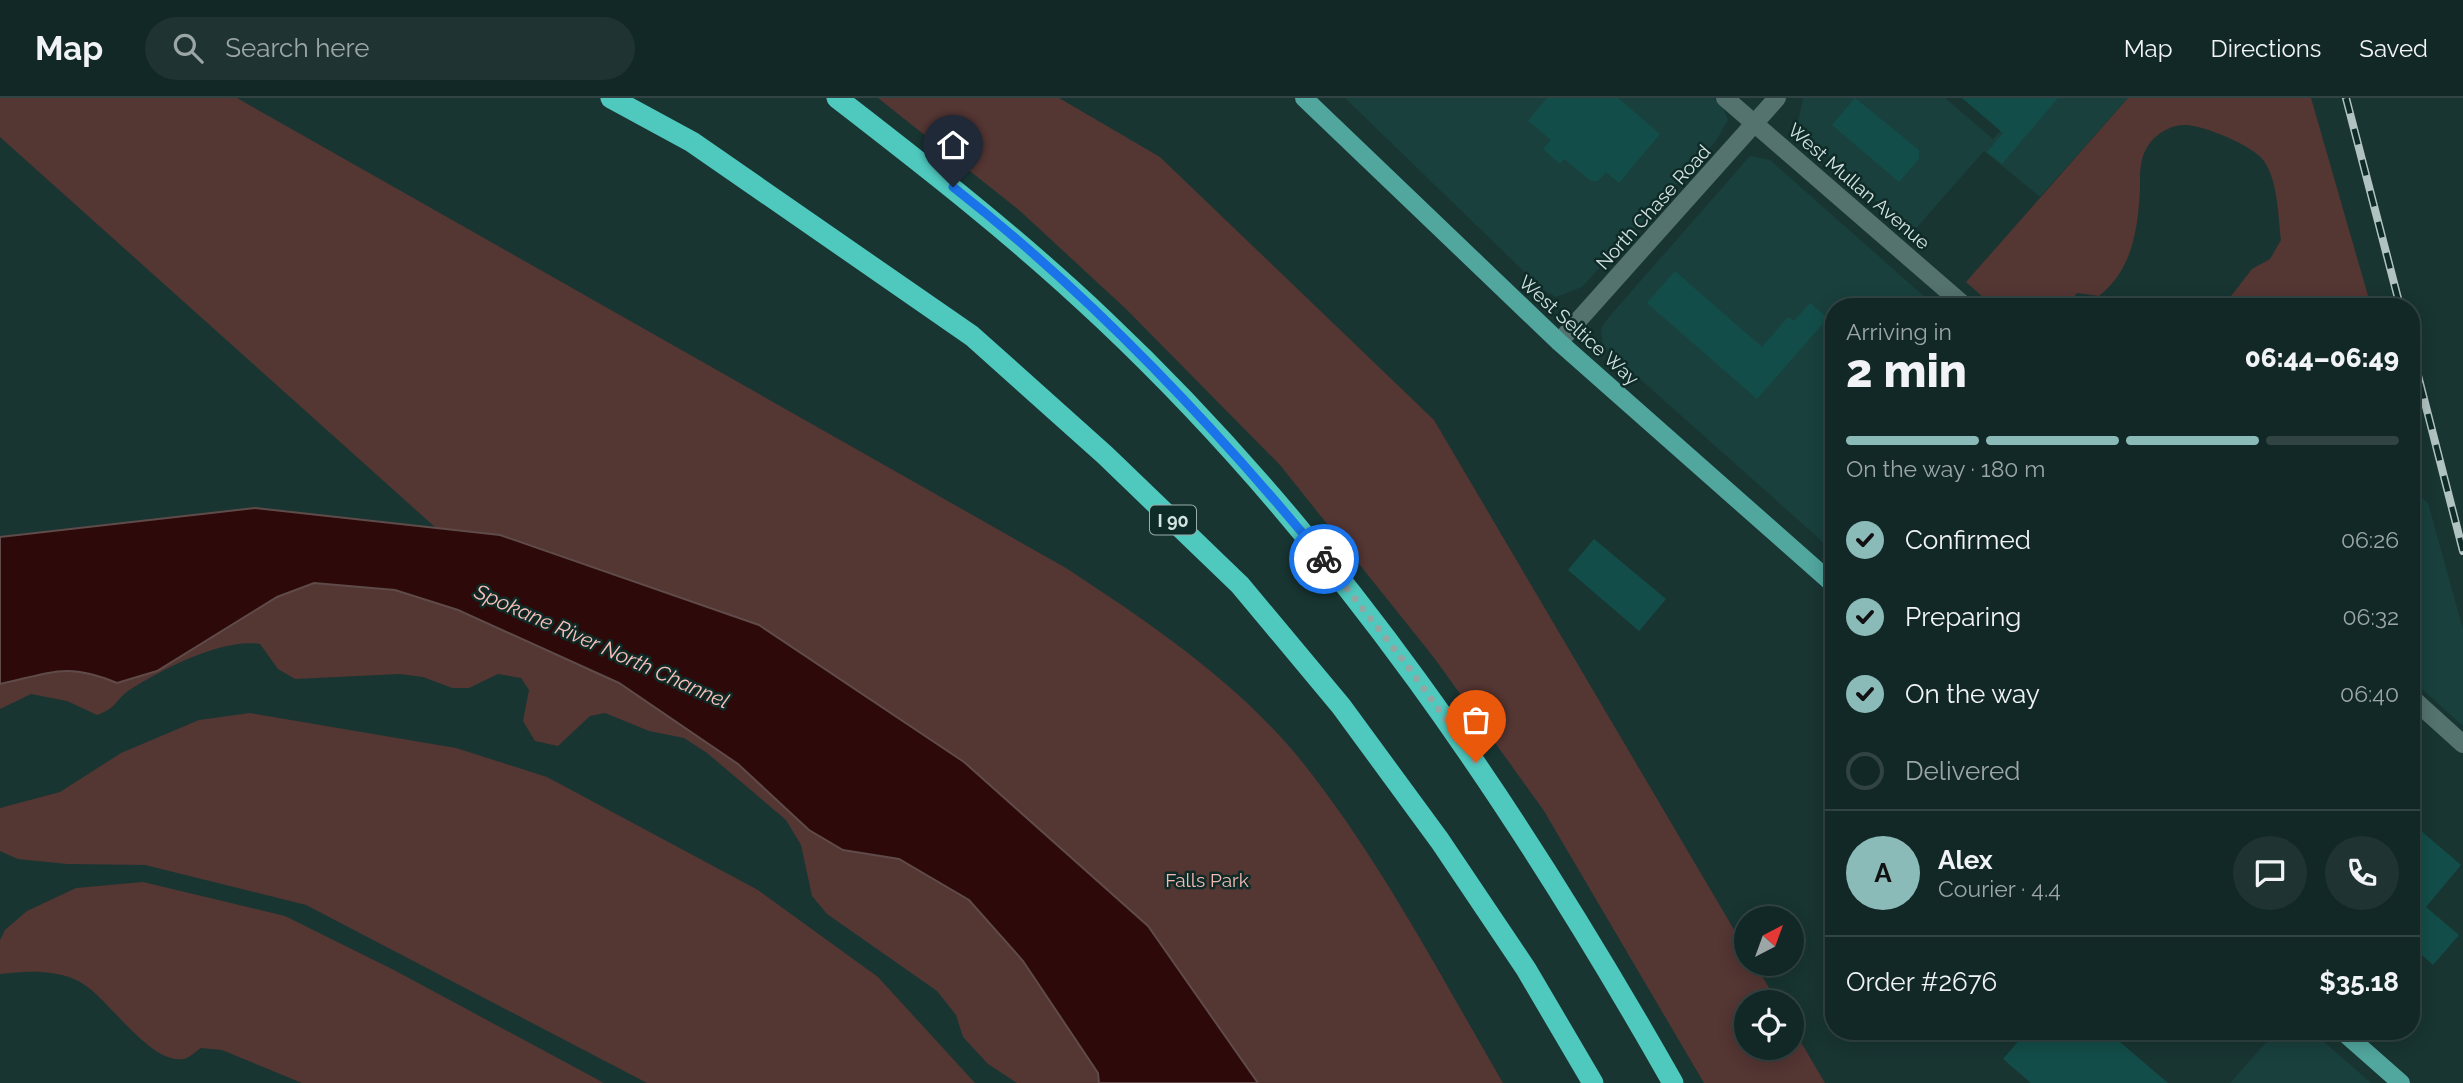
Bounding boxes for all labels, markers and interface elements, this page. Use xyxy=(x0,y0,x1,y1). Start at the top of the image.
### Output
search box xyxy=(145,17,635,80)
text: Map xyxy=(35,29,103,68)
icon: search xyxy=(169,29,207,67)
text: Search here xyxy=(225,33,370,63)
text: Map xyxy=(2124,34,2173,63)
text: Directions xyxy=(2211,34,2321,63)
text: Saved xyxy=(2359,34,2428,63)
pin xyxy=(923,115,983,187)
street label: West Mullan Avenue xyxy=(1784,118,1934,254)
icon: home xyxy=(934,126,972,164)
street label: North Chase Road xyxy=(1591,140,1715,274)
street label: West Seltice Way xyxy=(1515,271,1643,389)
text: Arriving in xyxy=(1846,318,1952,345)
text: 06:44–06:49 xyxy=(2245,343,2399,373)
text: 2 min xyxy=(1846,344,1967,398)
text: On the way · 180 m xyxy=(1846,455,2045,482)
road number: I 90 xyxy=(1150,506,1196,534)
icon: check xyxy=(1846,521,1884,559)
courier xyxy=(1289,524,1359,594)
text: Confirmed xyxy=(1905,525,2031,555)
text: 06:26 xyxy=(2341,526,2399,553)
icon: bike xyxy=(1305,540,1343,578)
water label: Spokane River North Channel xyxy=(470,578,733,714)
icon: check xyxy=(1846,598,1884,636)
text: Preparing xyxy=(1905,602,2021,632)
text: 06:32 xyxy=(2342,603,2399,630)
icon: check xyxy=(1846,675,1884,713)
text: On the way xyxy=(1905,679,2040,709)
text: 06:40 xyxy=(2340,680,2399,707)
pin xyxy=(1446,690,1506,762)
icon: bag xyxy=(1457,701,1495,739)
text: Delivered xyxy=(1905,756,2020,786)
button: chat xyxy=(2233,836,2307,910)
button: phone xyxy=(2325,836,2399,910)
text: Alex xyxy=(1938,845,1993,875)
text: A xyxy=(1874,858,1892,888)
park label: Falls Park xyxy=(1165,869,1249,891)
text: Courier · 4.4 xyxy=(1938,875,2061,902)
north arrow xyxy=(1734,906,1804,976)
map controls xyxy=(1734,906,1804,1060)
text: Order #2676 xyxy=(1846,967,1997,997)
text: $35.18 xyxy=(2319,967,2399,997)
button: locate xyxy=(1734,990,1804,1060)

